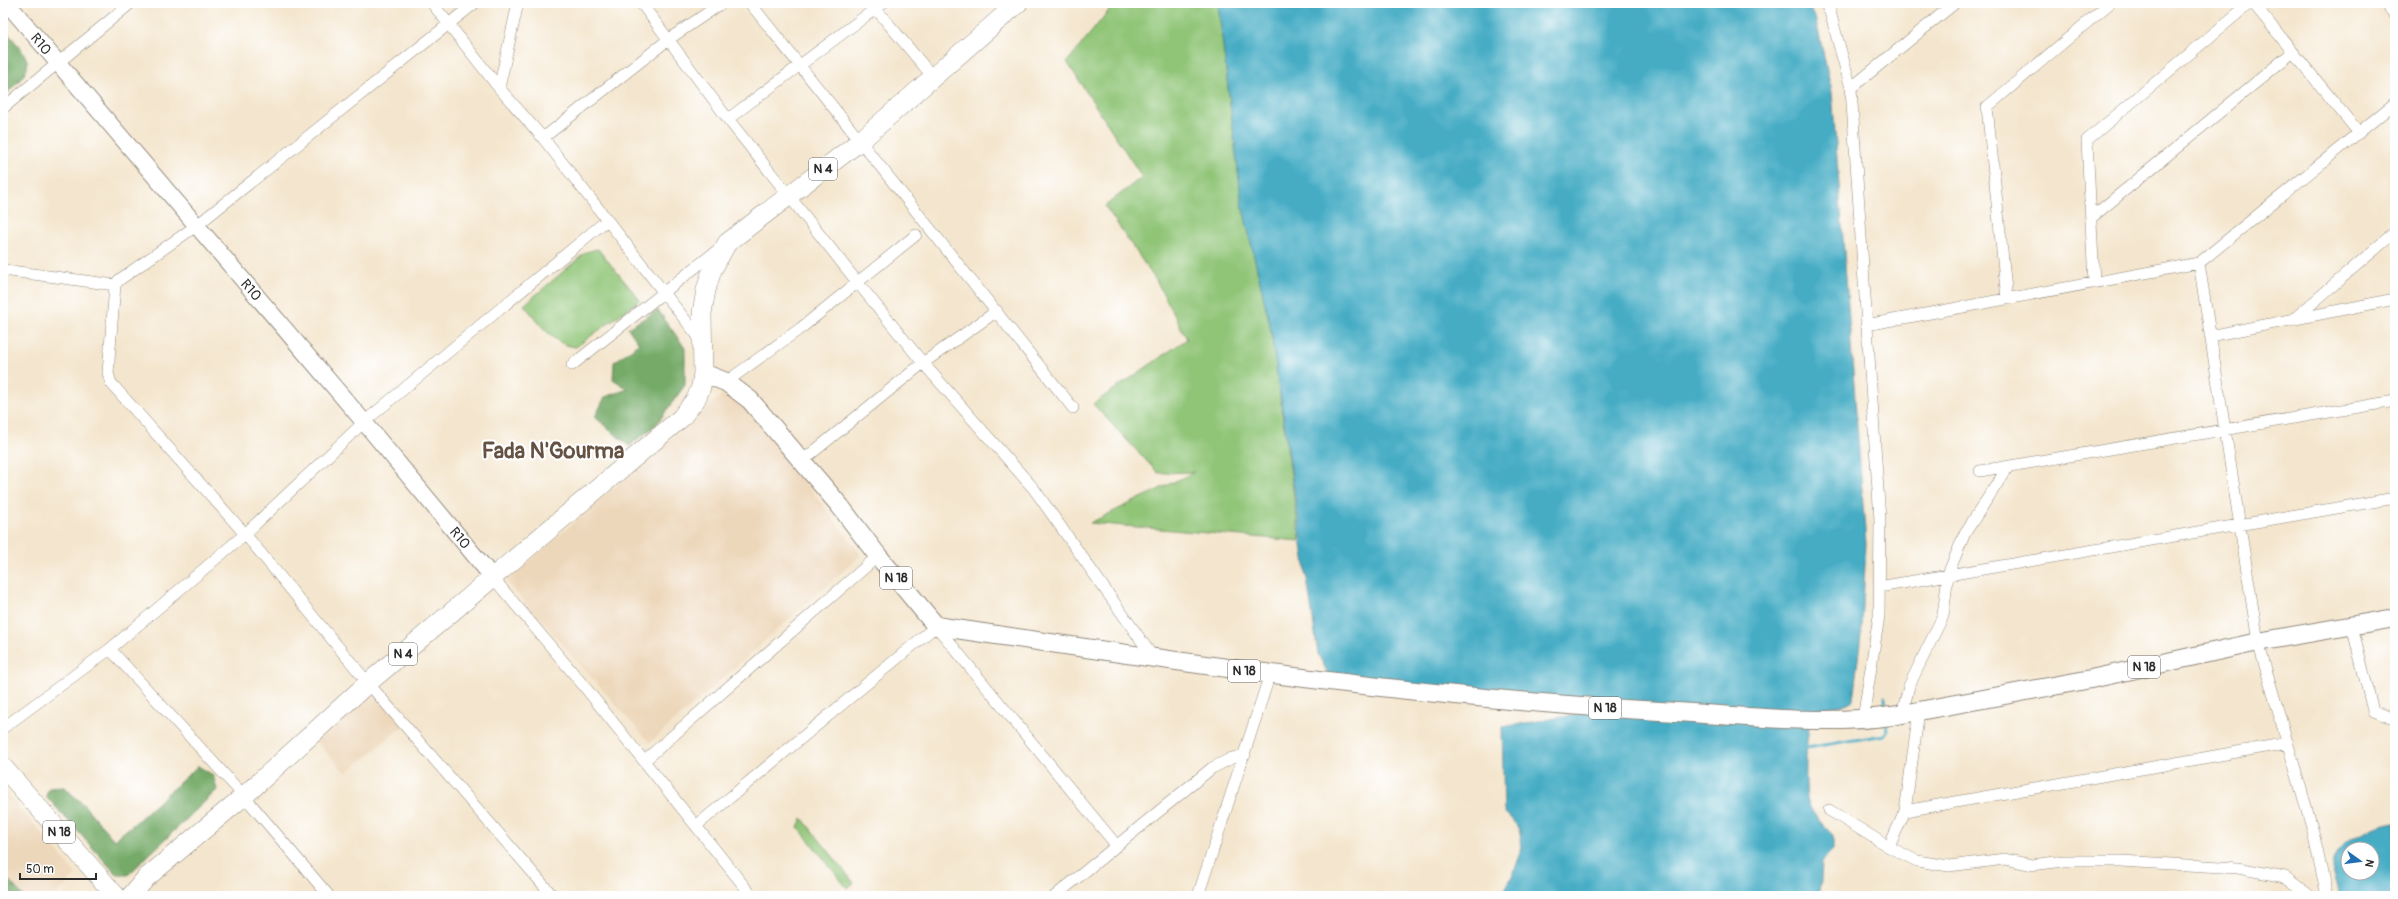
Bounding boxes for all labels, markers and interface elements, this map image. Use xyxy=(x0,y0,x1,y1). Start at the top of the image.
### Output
street label: R10 xyxy=(27,30,55,58)
road number: N 4 xyxy=(809,158,837,180)
street label: R10 xyxy=(237,276,265,304)
district label: Fada N'Gourma xyxy=(482,437,624,465)
street label: R10 xyxy=(446,524,474,552)
road number: N 18 xyxy=(880,567,912,589)
road number: N 4 xyxy=(389,643,417,665)
road number: N 18 xyxy=(2128,656,2160,678)
road number: N 18 xyxy=(1228,660,1260,682)
road number: N 18 xyxy=(1589,697,1621,719)
road number: N 18 xyxy=(43,821,75,843)
north arrow xyxy=(2340,841,2380,881)
scale bar xyxy=(20,855,96,881)
text: N xyxy=(2362,858,2376,869)
text: 50 m xyxy=(26,862,54,877)

